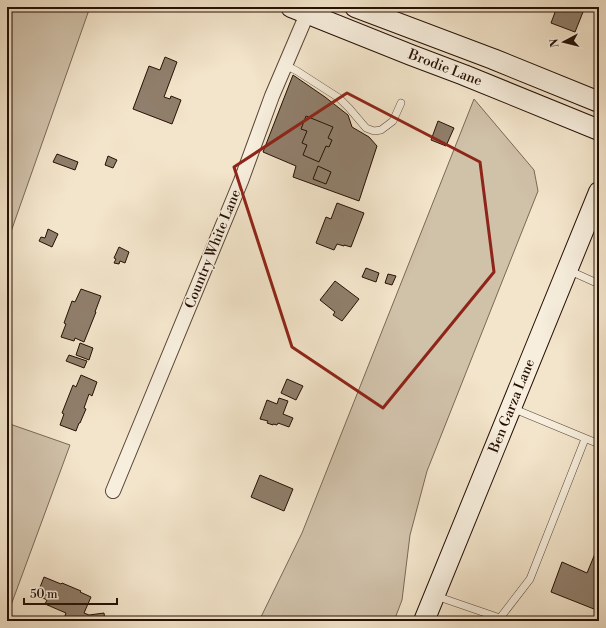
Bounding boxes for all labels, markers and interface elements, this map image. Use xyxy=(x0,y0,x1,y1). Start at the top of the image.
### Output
north arrow xyxy=(544,22,584,62)
text: N xyxy=(548,38,563,48)
street label: Brodie Lane xyxy=(404,45,485,90)
street label: Country White Lane xyxy=(181,187,245,311)
street label: Ben Garza Lane xyxy=(485,356,539,457)
scale bar xyxy=(24,580,117,606)
text: 50 m xyxy=(30,587,58,602)

